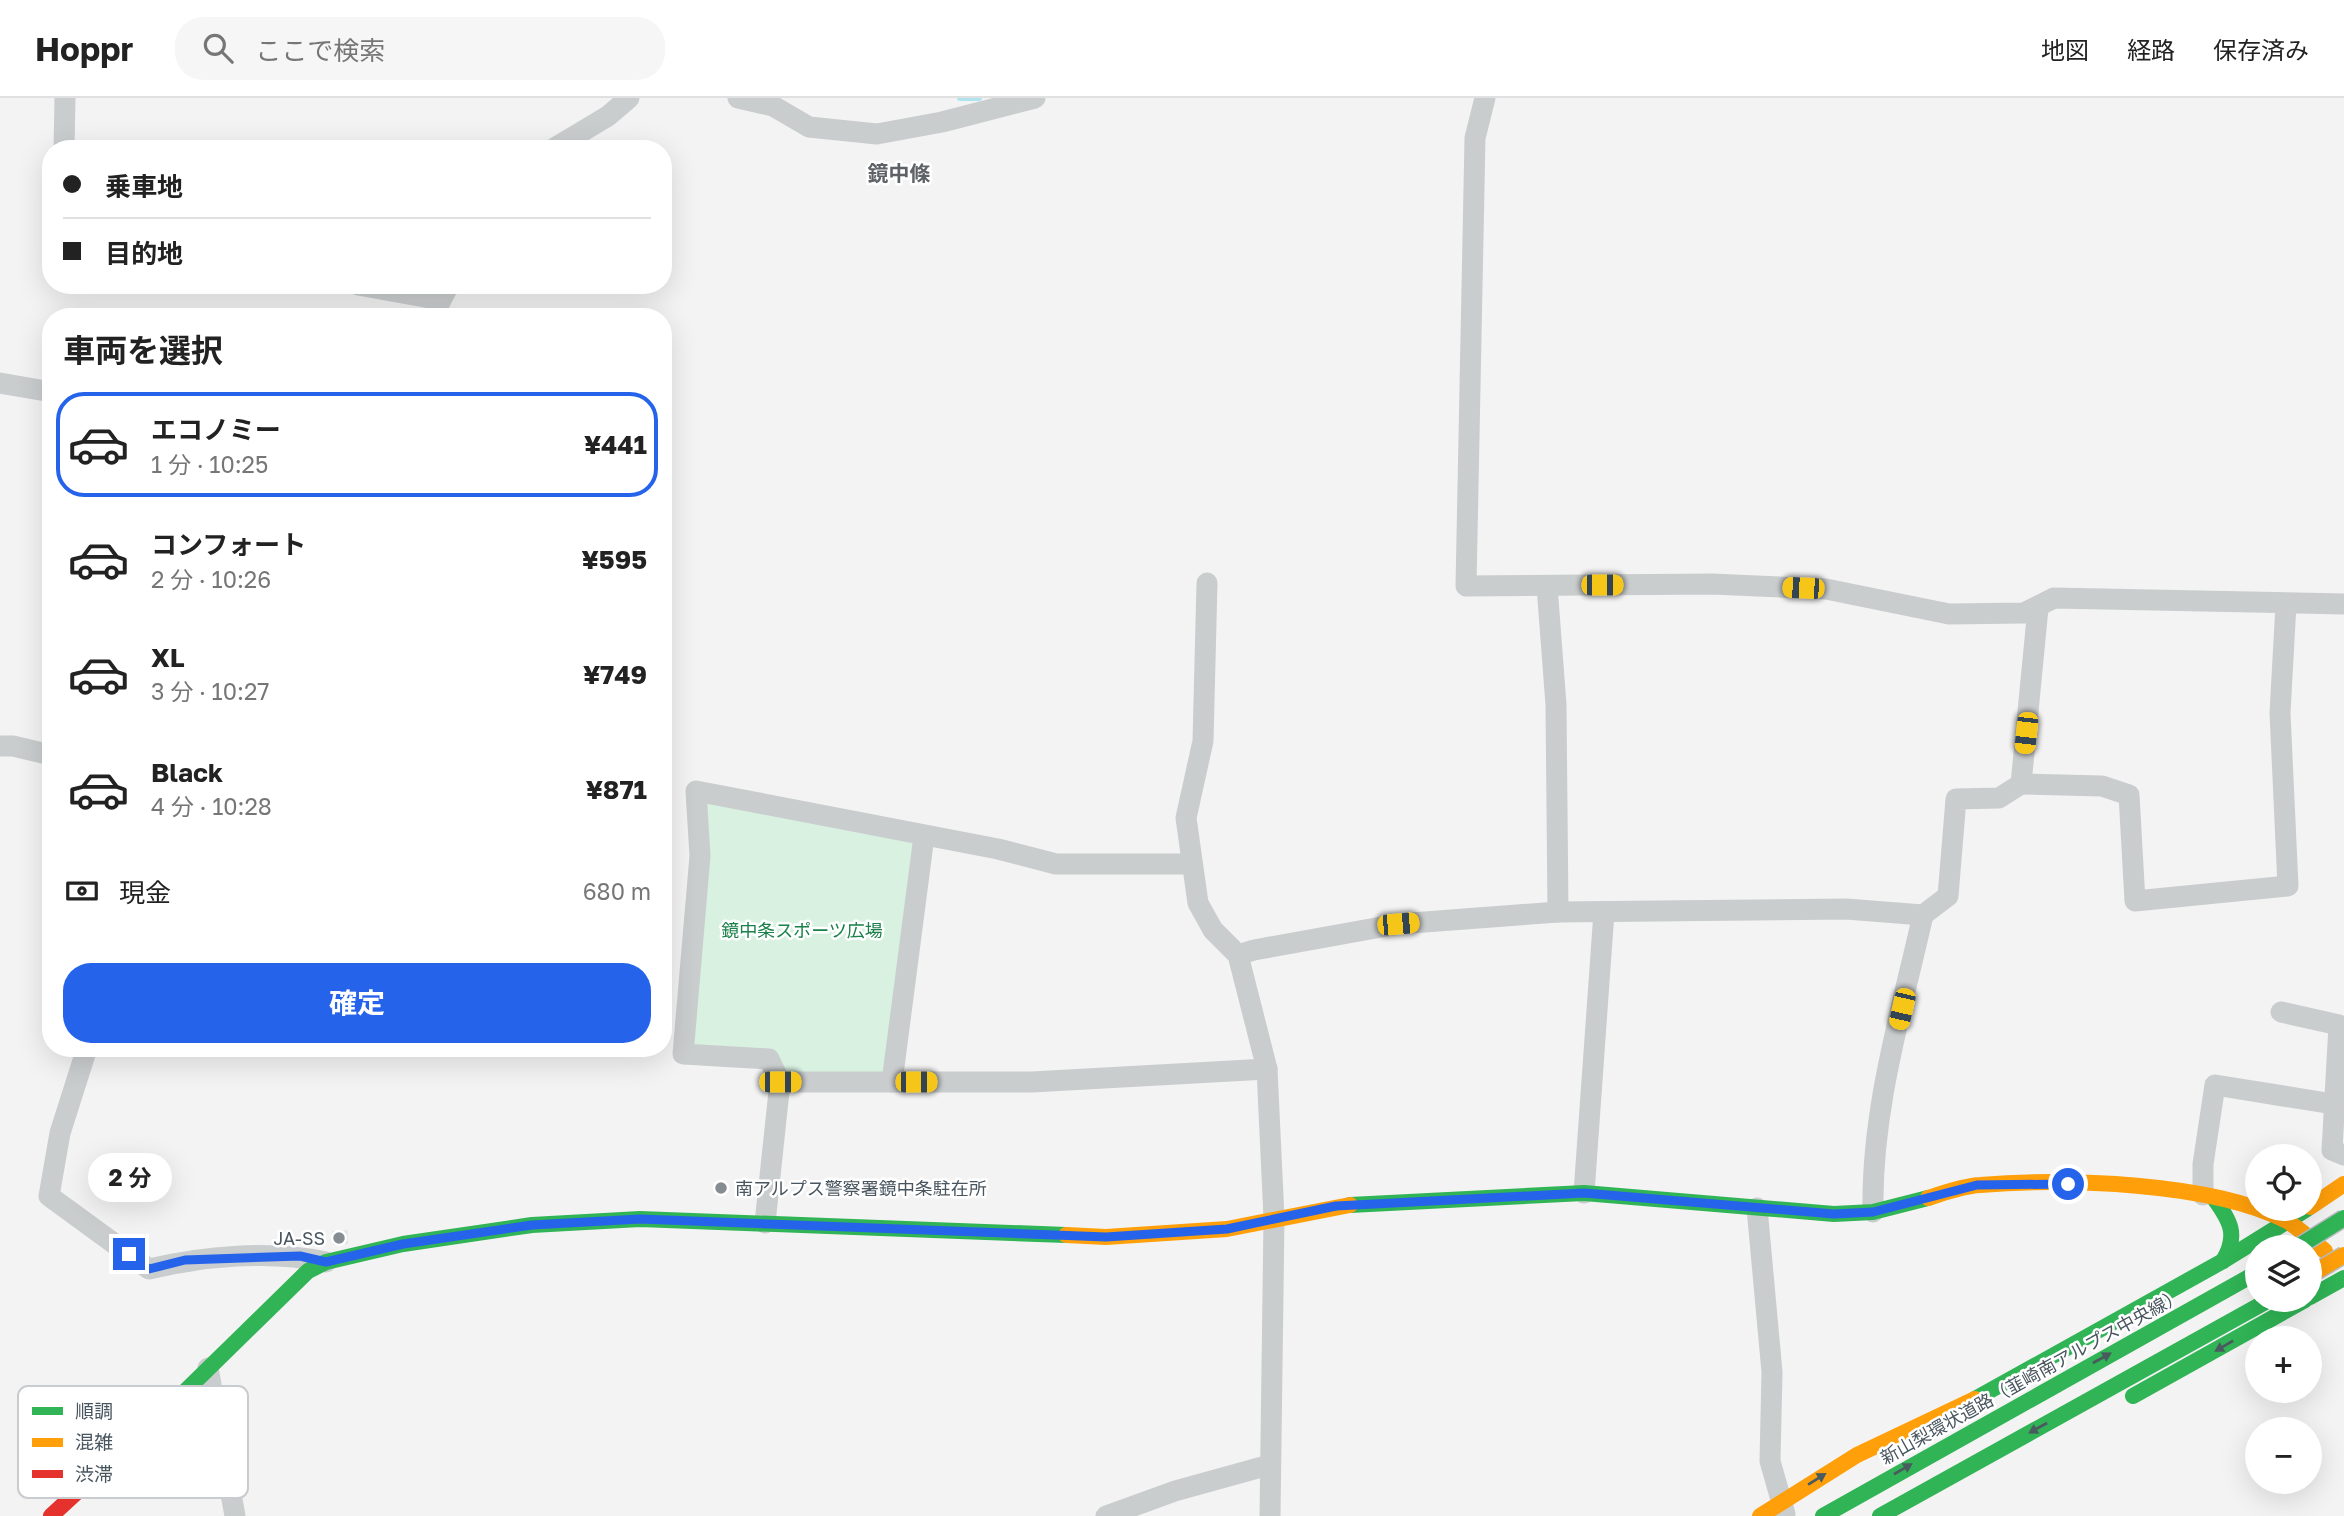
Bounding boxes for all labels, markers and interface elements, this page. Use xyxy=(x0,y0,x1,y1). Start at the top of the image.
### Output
search box xyxy=(175,17,665,80)
text: Hoppr xyxy=(35,29,133,68)
icon: search xyxy=(199,29,237,67)
text: ここで検索 xyxy=(255,35,385,66)
text: 地図 xyxy=(2041,35,2089,64)
text: 経路 xyxy=(2127,35,2175,64)
text: 保存済み xyxy=(2213,35,2309,64)
district label: 鏡中條 xyxy=(868,160,931,186)
text: 乗車地 xyxy=(105,171,183,202)
text: 目的地 xyxy=(105,238,183,269)
text: 車両を選択 xyxy=(63,331,223,369)
icon: car xyxy=(67,413,130,476)
text: エコノミー xyxy=(151,414,281,445)
text: ¥441 xyxy=(584,429,647,460)
text: 1 分 · 10:25 xyxy=(151,450,268,478)
icon: car xyxy=(67,528,130,591)
text: コンフォート xyxy=(151,529,306,560)
text: ¥595 xyxy=(582,544,647,575)
text: 2 分 · 10:26 xyxy=(151,565,271,593)
car xyxy=(1582,575,1624,596)
car xyxy=(1782,577,1825,599)
text: XL xyxy=(151,642,185,673)
icon: car xyxy=(67,643,130,706)
text: ¥749 xyxy=(583,659,647,690)
text: 3 分 · 10:27 xyxy=(151,677,269,705)
car xyxy=(2014,711,2039,755)
text: Black xyxy=(151,757,223,788)
icon: car xyxy=(67,758,130,821)
text: ¥871 xyxy=(586,774,647,805)
text: 4 分 · 10:28 xyxy=(151,792,272,820)
icon: cash xyxy=(63,872,101,910)
text: 現金 xyxy=(119,877,171,908)
text: 680 m xyxy=(583,877,651,905)
car xyxy=(1377,912,1420,936)
park label: 鏡中条スポーツ広場 xyxy=(721,919,883,941)
button: 確定 xyxy=(63,963,651,1043)
car xyxy=(1888,986,1917,1032)
car xyxy=(760,1072,802,1093)
car xyxy=(896,1072,938,1093)
map controls xyxy=(2245,1144,2322,1494)
button: locate xyxy=(2245,1144,2322,1221)
callout: 2 分 xyxy=(87,1152,171,1202)
text: 2 分 xyxy=(109,1163,151,1191)
route start xyxy=(2052,1168,2084,1200)
place label: 南アルプス警察署鏡中条駐在所 xyxy=(735,1177,987,1199)
marker: 南アルプス警察署鏡中条駐在所 xyxy=(713,1180,729,1196)
place label: JA-SS xyxy=(274,1227,325,1249)
marker: JA-SS xyxy=(331,1230,347,1246)
button: layers xyxy=(2245,1235,2322,1312)
route end xyxy=(113,1238,145,1270)
street label: 新山梨環状道路（韮崎南アルプス中央線） xyxy=(1876,1284,2186,1468)
button: + xyxy=(2245,1326,2322,1403)
one-way arrow xyxy=(2214,1340,2234,1352)
one-way arrow xyxy=(2092,1352,2112,1364)
legend xyxy=(18,1386,248,1498)
text: 順調 xyxy=(75,1399,113,1422)
button: − xyxy=(2245,1417,2322,1494)
one-way arrow xyxy=(2028,1422,2048,1434)
text: 混雑 xyxy=(75,1430,113,1453)
text: 渋滞 xyxy=(75,1462,113,1485)
one-way arrow xyxy=(1894,1463,1913,1475)
one-way arrow xyxy=(1808,1473,1827,1486)

